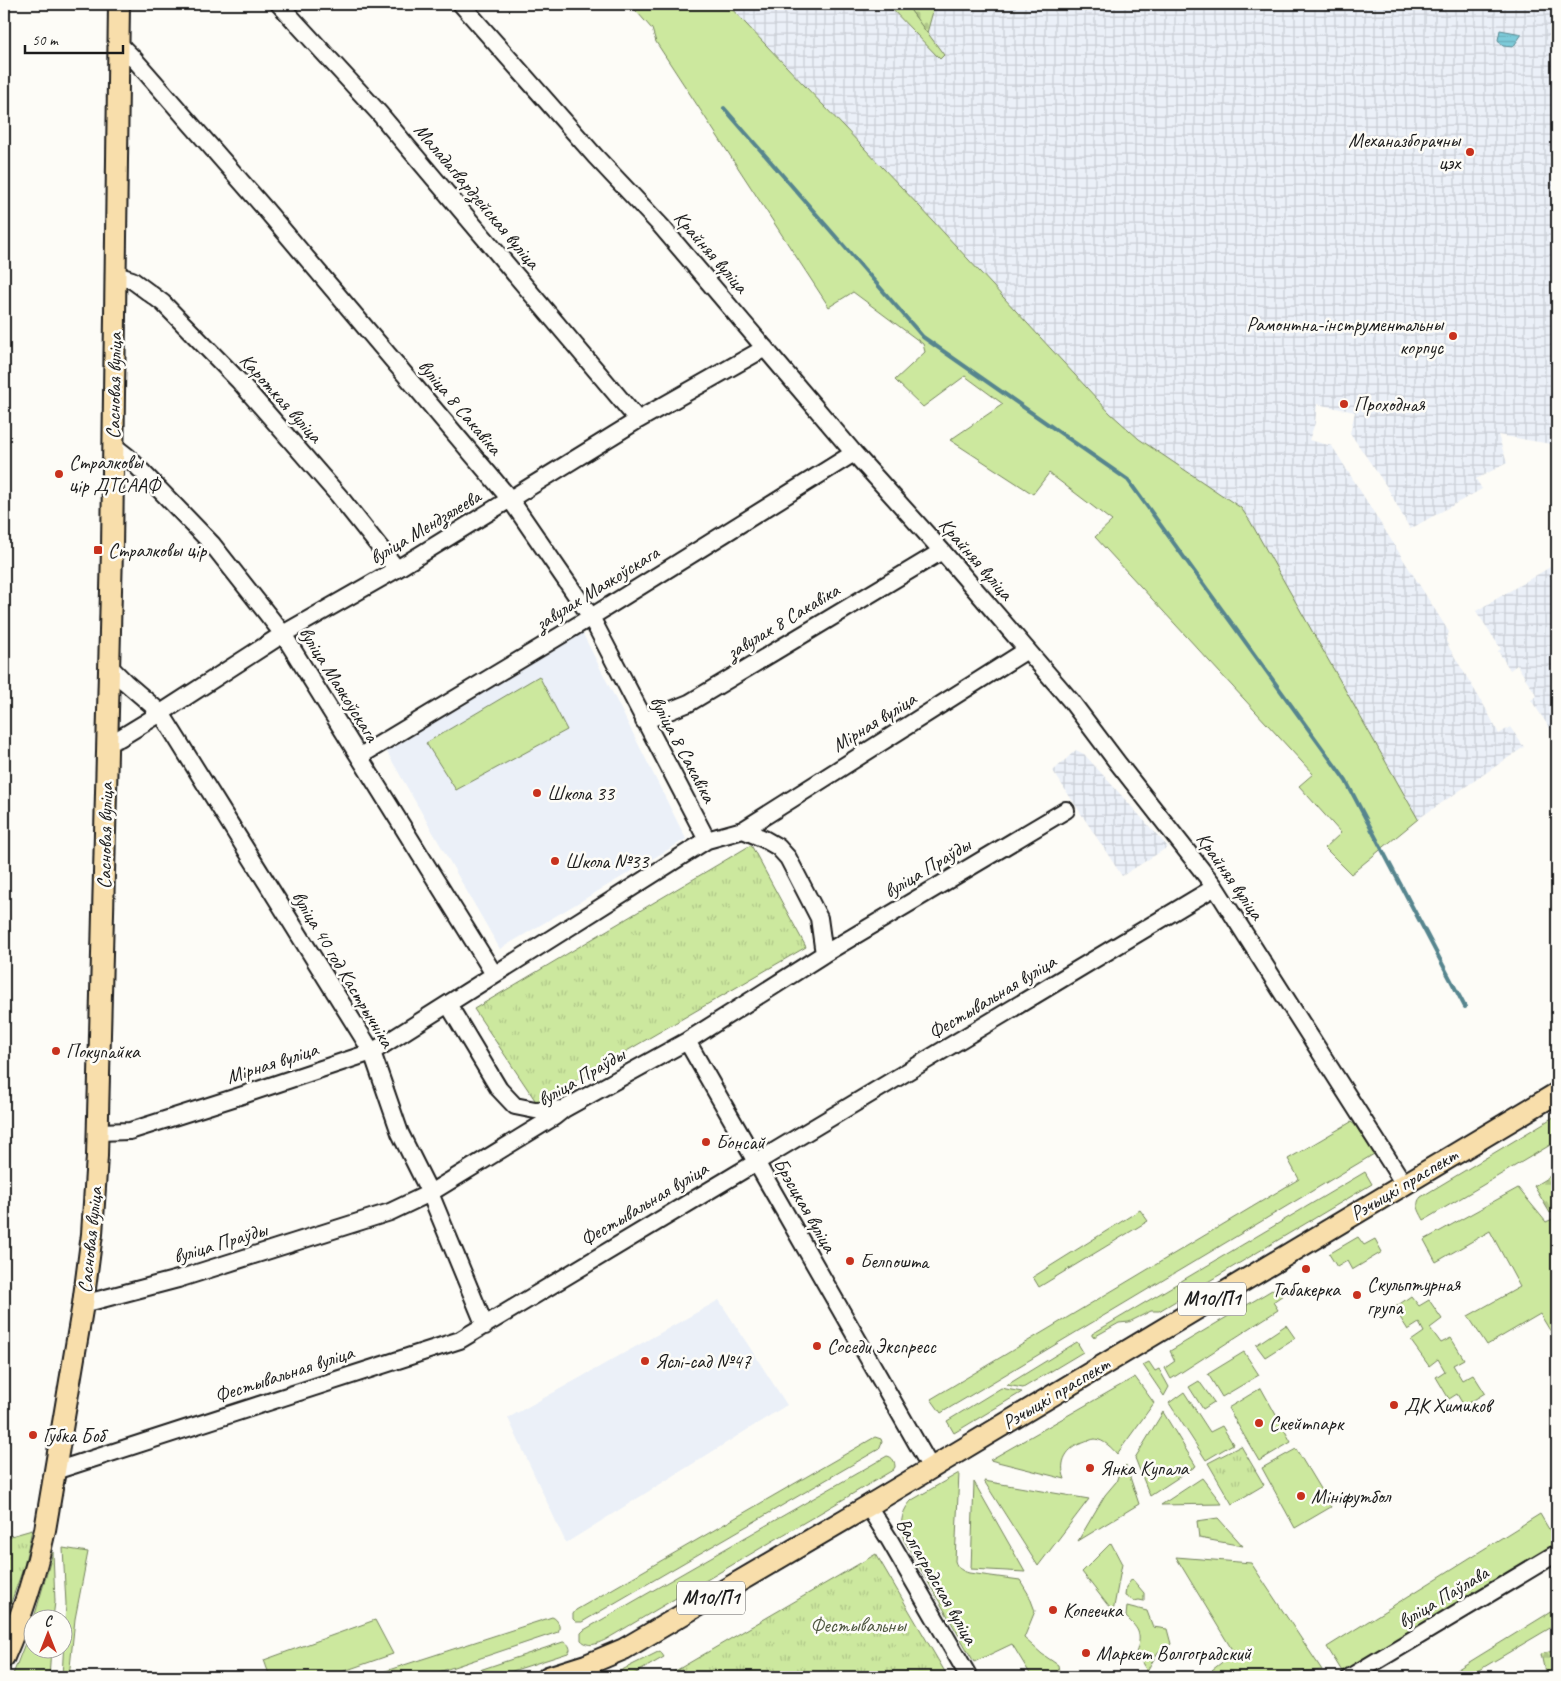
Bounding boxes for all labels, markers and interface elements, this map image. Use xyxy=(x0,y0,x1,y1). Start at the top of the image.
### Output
scale bar xyxy=(25,22,122,54)
text: 50 m xyxy=(32,31,59,50)
street label: Маладагвардзейская вуліца xyxy=(408,118,546,276)
place label: Механазборачны цэх xyxy=(1348,128,1462,176)
marker: Механазборачны цэх xyxy=(1464,146,1476,158)
street label: Крайняя вуліца xyxy=(668,206,754,299)
place label: Рамонтна-інструментальны корпус xyxy=(1246,312,1444,360)
marker: Рамонтна-інструментальны корпус xyxy=(1447,330,1459,342)
street label: Сасновая вуліца xyxy=(101,331,127,439)
street label: Кароткая вуліца xyxy=(234,348,329,449)
street label: вуліца 8 Сакавіка xyxy=(413,354,508,461)
place label: Проходная xyxy=(1354,392,1426,417)
marker: Проходная xyxy=(1338,398,1350,410)
place label: Стралковы цір ДТСААФ xyxy=(69,450,162,498)
marker: Стралковы цір ДТСААФ xyxy=(53,468,65,480)
street label: вуліца Мендзялеева xyxy=(365,483,487,571)
street label: Крайняя вуліца xyxy=(933,513,1019,606)
place label: Стралковы цір xyxy=(108,538,208,563)
street label: завулак Маякоўскага xyxy=(528,539,666,638)
marker: Стралковы цір xyxy=(92,544,104,556)
street label: завулак 8 Сакавіка xyxy=(720,577,845,667)
street label: вуліца Маякоўскага xyxy=(294,622,385,748)
street label: Мірная вуліца xyxy=(827,686,922,758)
street label: вуліца 8 Сакавіка xyxy=(644,691,722,808)
street label: Сасновая вуліца xyxy=(92,781,118,889)
place label: Школа 33 xyxy=(547,781,616,806)
marker: Школа 33 xyxy=(531,787,543,799)
street label: Крайняя вуліца xyxy=(1191,827,1270,926)
street label: вуліца Праўды xyxy=(879,832,976,904)
place label: Школа №33 xyxy=(565,849,650,874)
marker: Школа №33 xyxy=(549,855,561,867)
street label: вуліца 40 год Кастрычніка xyxy=(286,886,400,1053)
street label: Фестывальная вуліца xyxy=(924,948,1061,1045)
street label: Мірная вуліца xyxy=(223,1036,322,1089)
place label: Покупайка xyxy=(66,1039,141,1064)
street label: вуліца Праўды xyxy=(533,1041,630,1112)
marker: Покупайка xyxy=(50,1045,62,1057)
place label: Бонсай xyxy=(716,1130,767,1155)
marker: Бонсай xyxy=(700,1136,712,1148)
street label: Рэчыцкі праспект xyxy=(1346,1142,1463,1226)
street label: Брэсцкая вуліца xyxy=(768,1153,843,1258)
street label: Фестывальная вуліца xyxy=(576,1155,713,1252)
street label: Сасновая вуліца xyxy=(72,1184,108,1294)
street label: вуліца Праўды xyxy=(170,1216,271,1269)
place label: Белпошта xyxy=(860,1249,930,1274)
marker: Белпошта xyxy=(844,1255,856,1267)
marker: Табакерка xyxy=(1300,1263,1312,1275)
place label: Скульптурная група xyxy=(1367,1272,1461,1320)
place label: Табакерка xyxy=(1272,1277,1341,1302)
road number: М10/П1 xyxy=(1178,1282,1246,1316)
marker: Скульптурная група xyxy=(1351,1289,1363,1301)
place label: Соседи Экспресс xyxy=(827,1334,937,1359)
street label: Фестывальная вуліца xyxy=(211,1339,358,1408)
marker: Соседи Экспресс xyxy=(811,1340,823,1352)
place label: Яслі-сад №47 xyxy=(655,1349,752,1374)
street label: Рэчыцкі праспект xyxy=(998,1351,1115,1435)
marker: Яслі-сад №47 xyxy=(639,1355,651,1367)
place label: ДК Химиков xyxy=(1404,1393,1495,1418)
marker: ДК Химиков xyxy=(1388,1399,1400,1411)
place label: Скейтпарк xyxy=(1269,1411,1345,1436)
marker: Скейтпарк xyxy=(1253,1417,1265,1429)
place label: Губка Боб xyxy=(43,1423,109,1448)
marker: Губка Боб xyxy=(27,1429,39,1441)
place label: Янка Купала xyxy=(1100,1456,1190,1481)
marker: Янка Купала xyxy=(1084,1462,1096,1474)
place label: Мініфутбол xyxy=(1311,1484,1392,1509)
marker: Мініфутбол xyxy=(1295,1490,1307,1502)
street label: Валгаградская вуліца xyxy=(891,1513,984,1650)
street label: вуліца Паўлава xyxy=(1393,1559,1494,1634)
road number: М10/П1 xyxy=(677,1582,745,1615)
place label: Копеечка xyxy=(1063,1598,1124,1623)
marker: Копеечка xyxy=(1047,1604,1059,1616)
north arrow xyxy=(22,1608,72,1658)
text: С xyxy=(45,1613,54,1630)
park label: Фестывальны xyxy=(810,1613,907,1638)
place label: Маркет Волгоградский xyxy=(1096,1641,1253,1666)
marker: Маркет Волгоградский xyxy=(1080,1647,1092,1659)

